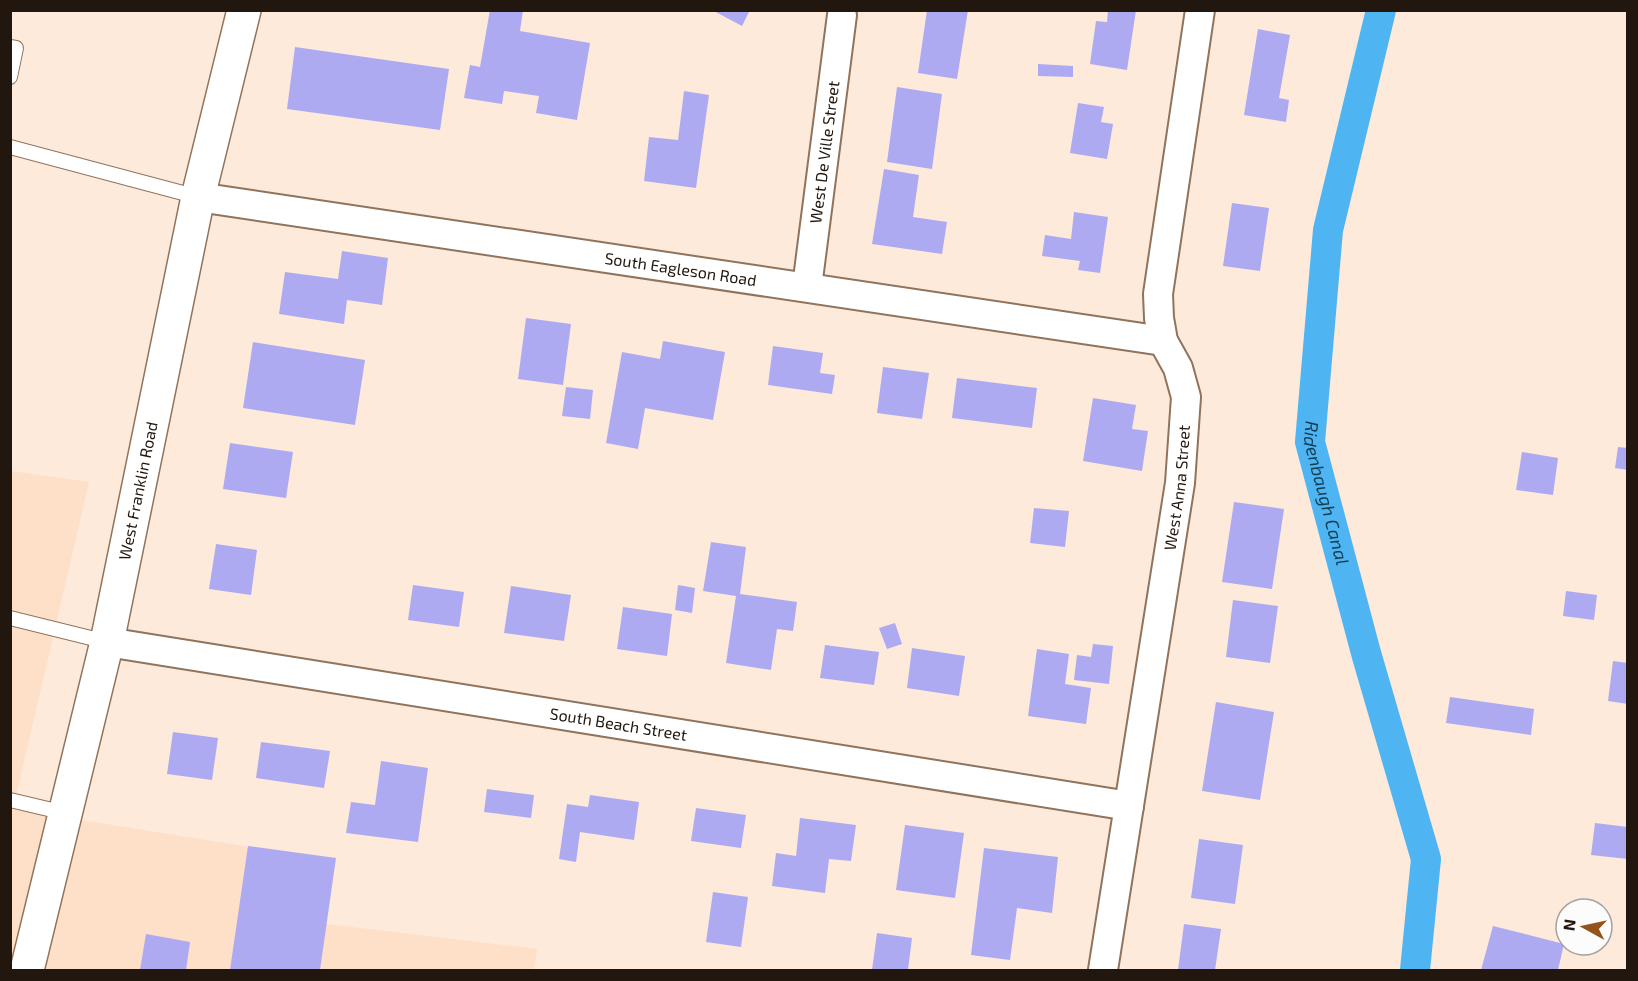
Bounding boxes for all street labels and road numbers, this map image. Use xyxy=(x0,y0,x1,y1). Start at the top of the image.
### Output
street label: West De Ville Street xyxy=(805,80,842,225)
street label: South Eagleson Road xyxy=(604,248,758,289)
street label: West Franklin Road xyxy=(114,420,161,562)
street label: West Anna Street xyxy=(1159,424,1193,552)
street label: South Beach Street xyxy=(549,703,689,744)

